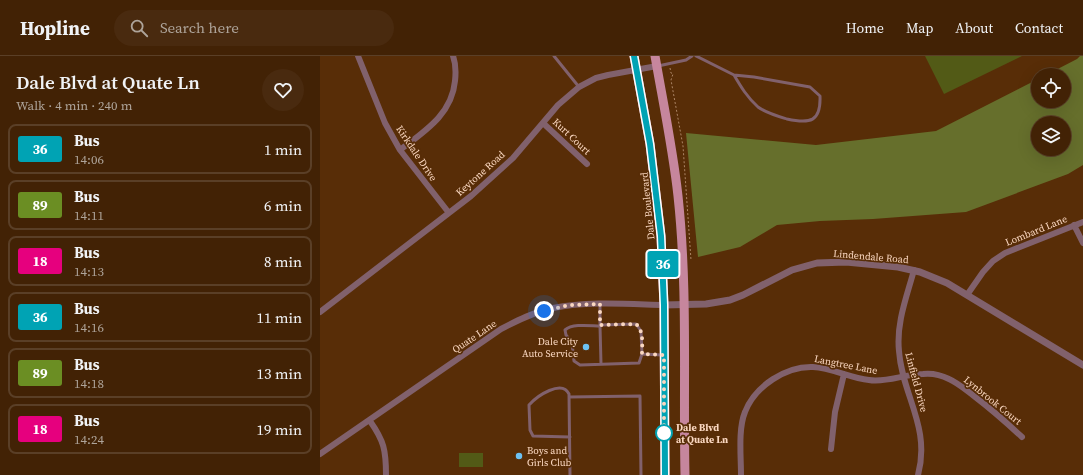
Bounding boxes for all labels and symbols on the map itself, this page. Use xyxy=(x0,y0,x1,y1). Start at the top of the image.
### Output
street label: Kurt Court xyxy=(550,115,594,158)
street label: Kirkdale Drive xyxy=(393,123,440,184)
street label: Keytone Road xyxy=(453,148,508,199)
street label: Dale Boulevard xyxy=(637,171,658,240)
street label: Lombard Lane xyxy=(1003,212,1069,249)
street label: Lindendale Road xyxy=(833,247,909,266)
line badge: 36 xyxy=(645,251,681,277)
your location xyxy=(534,301,554,321)
street label: Quate Lane xyxy=(450,317,499,356)
place label: Dale City Auto Service xyxy=(522,335,579,360)
marker: Dale City Auto Service xyxy=(581,342,591,352)
street label: Linfield Drive xyxy=(902,351,931,413)
street label: Langtree Lane xyxy=(813,352,879,377)
street label: Lynbrook Court xyxy=(961,373,1025,428)
place label: Dale Blvd at Quate Ln xyxy=(676,421,728,446)
marker: Dale Blvd at Quate Ln xyxy=(655,424,673,442)
place label: Boys and Girls Club xyxy=(527,444,572,469)
marker: Boys and Girls Club xyxy=(514,451,524,461)

